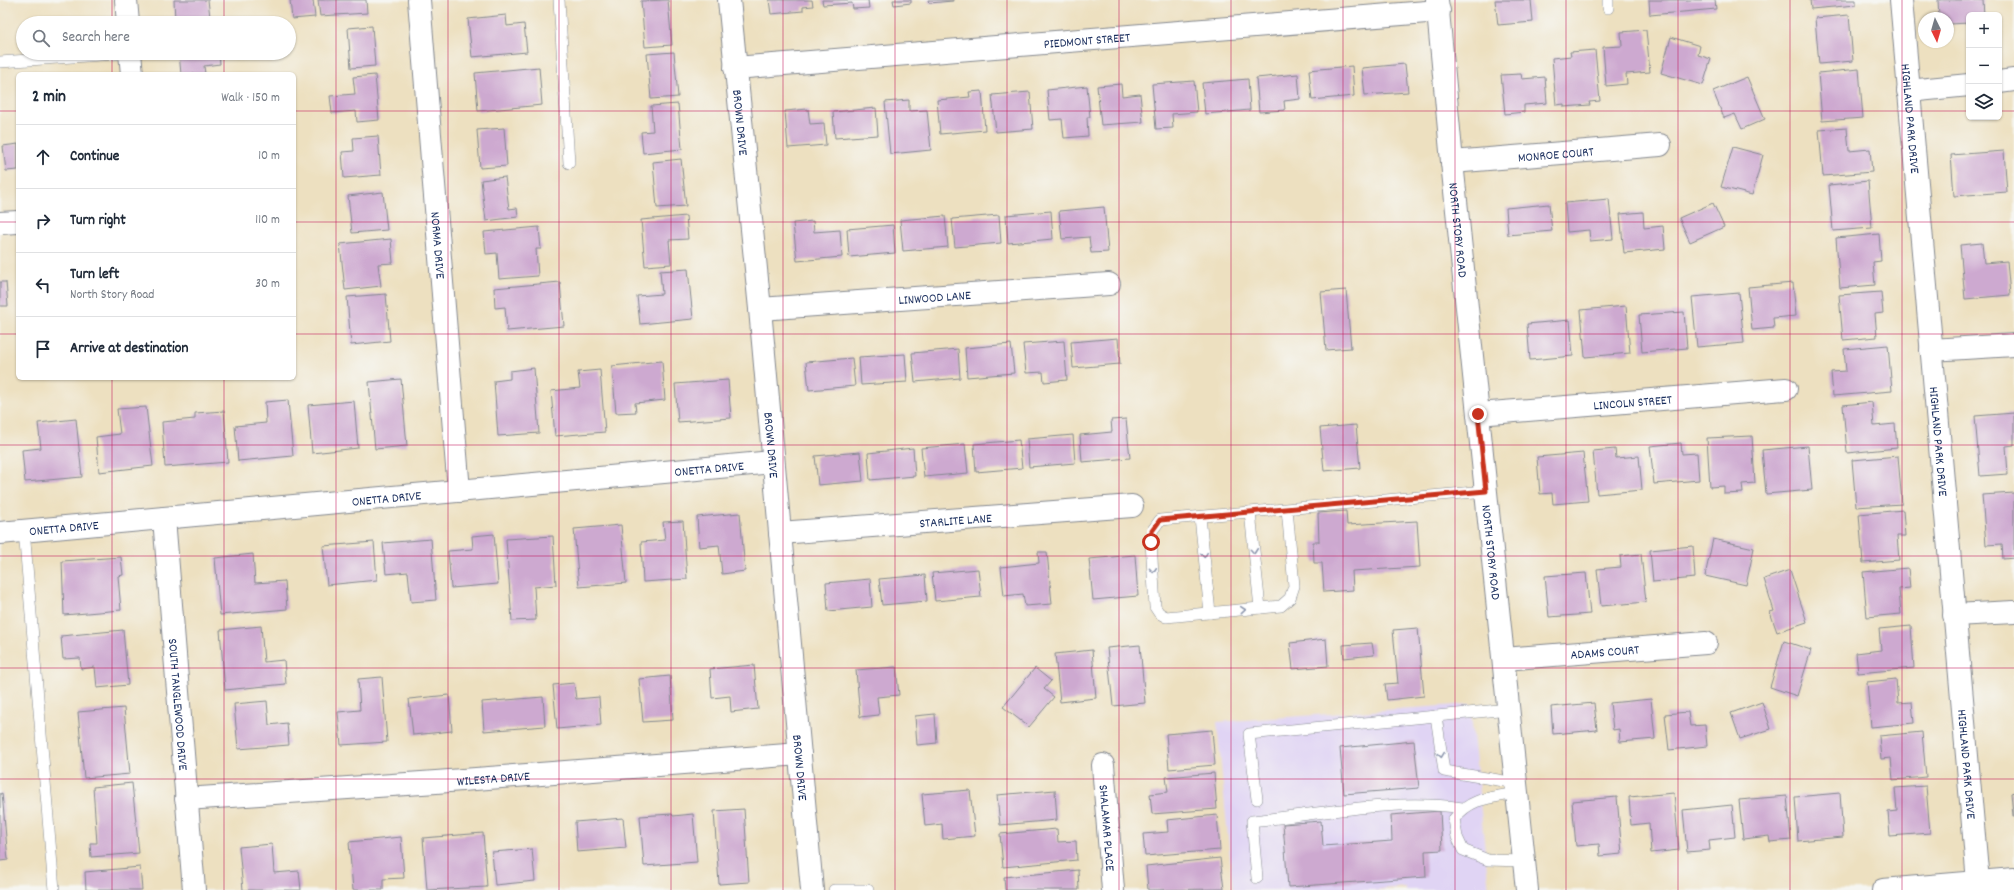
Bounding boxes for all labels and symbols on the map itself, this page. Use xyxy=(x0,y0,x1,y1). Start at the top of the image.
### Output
north arrow xyxy=(1918,12,1954,48)
street label: PIEDMONT STREET xyxy=(1043,29,1131,55)
street label: HIGHLAND PARK DRIVE xyxy=(1895,63,1923,175)
street label: BROWN DRIVE xyxy=(726,89,752,157)
street label: MONROE COURT xyxy=(1517,143,1594,169)
street label: NORTH STORY ROAD xyxy=(1442,182,1471,279)
street label: NORMA DRIVE xyxy=(424,211,449,280)
street label: LINWOOD LANE xyxy=(898,287,972,311)
street label: HIGHLAND PARK DRIVE xyxy=(1923,386,1951,497)
street label: LINCOLN STREET xyxy=(1593,391,1673,417)
route end xyxy=(1469,405,1487,423)
street label: BROWN DRIVE xyxy=(757,411,782,479)
street label: ONETTA DRIVE xyxy=(674,458,745,483)
street label: ONETTA DRIVE xyxy=(351,487,422,513)
street label: NORTH STORY ROAD xyxy=(1475,504,1504,601)
street label: STARLITE LANE xyxy=(919,510,993,534)
street label: ONETTA DRIVE xyxy=(28,517,100,542)
route start xyxy=(1142,533,1160,551)
one-way arrow xyxy=(1250,548,1259,554)
one-way arrow xyxy=(1199,552,1208,558)
one-way arrow xyxy=(1148,567,1157,573)
one-way arrow xyxy=(1240,605,1246,614)
street label: SOUTH TANGLEWOOD DRIVE xyxy=(162,638,191,771)
street label: ADAMS COURT xyxy=(1570,641,1640,666)
street label: HIGHLAND PARK DRIVE xyxy=(1951,709,1979,820)
street label: BROWN DRIVE xyxy=(786,734,811,802)
one-way arrow xyxy=(1436,752,1445,758)
street label: WILESTA DRIVE xyxy=(456,768,531,792)
street label: SHALAMAR PLACE xyxy=(1093,784,1118,872)

